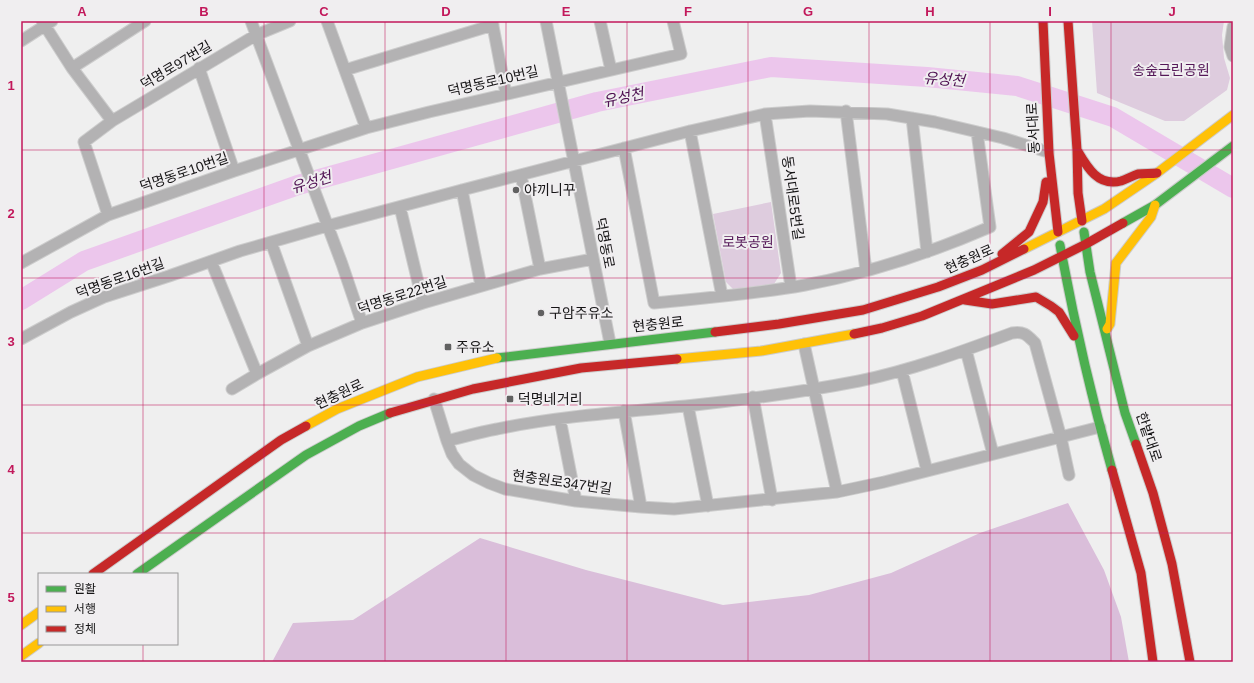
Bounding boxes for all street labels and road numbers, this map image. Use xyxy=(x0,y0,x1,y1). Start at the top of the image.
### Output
street label: 덕명로97번길 xyxy=(138,38,214,92)
street label: 덕명동로10번길 xyxy=(446,63,540,99)
street label: 동서대로 xyxy=(1024,102,1042,154)
street label: 덕명동로10번길 xyxy=(137,149,231,195)
street label: 동서대로5번길 xyxy=(779,155,807,241)
street label: 덕명동로 xyxy=(592,216,618,270)
street label: 현충원로 xyxy=(942,241,996,277)
street label: 덕명동로16번길 xyxy=(74,255,166,301)
street label: 덕명동로22번길 xyxy=(355,273,449,317)
street label: 현충원로 xyxy=(632,313,685,335)
street label: 현충원로 xyxy=(312,376,366,412)
street label: 한밭대로 xyxy=(1133,410,1165,464)
street label: 현충원로347번길 xyxy=(511,467,613,497)

